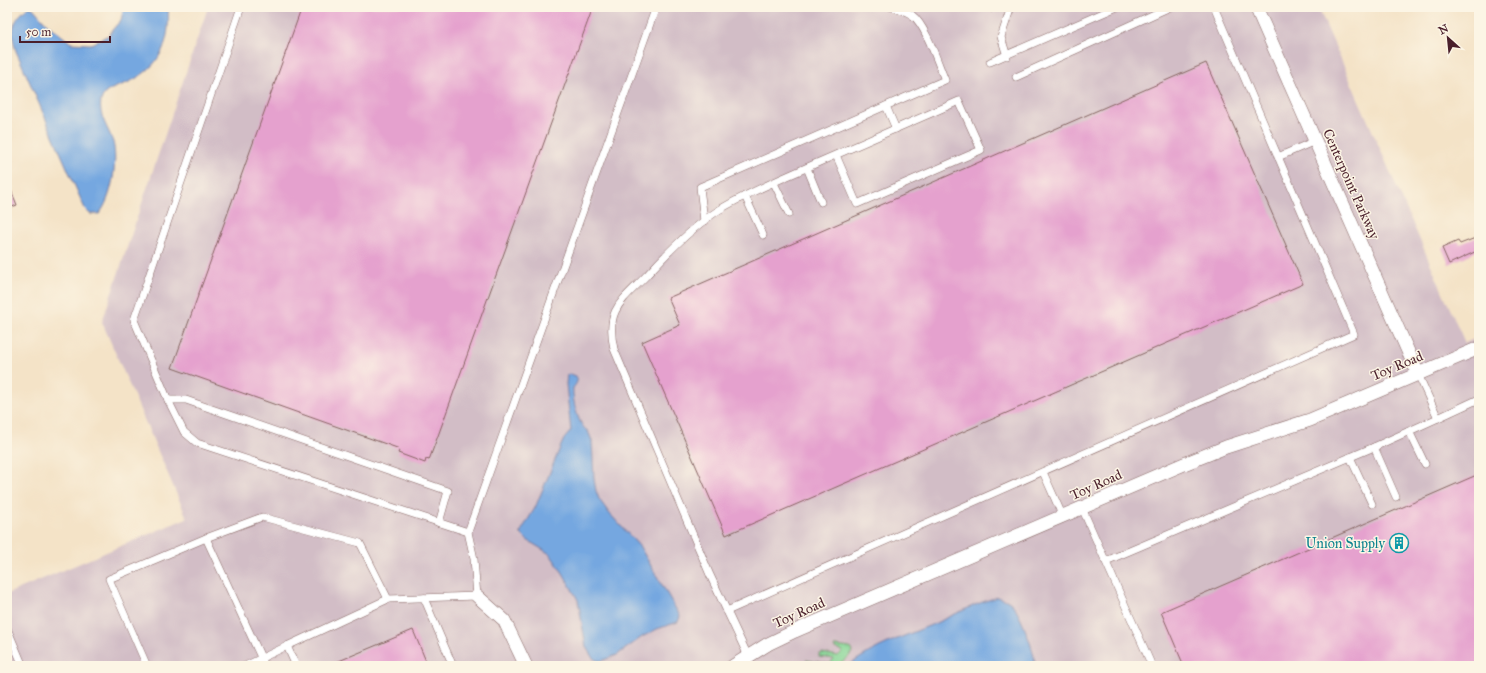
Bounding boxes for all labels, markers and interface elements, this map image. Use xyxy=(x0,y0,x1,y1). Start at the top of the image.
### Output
scale bar xyxy=(20,18,110,44)
north arrow xyxy=(1428,18,1468,58)
text: N xyxy=(1437,21,1451,37)
text: 50 m xyxy=(26,25,51,39)
street label: Centerpoint Parkway xyxy=(1319,126,1383,242)
street label: Toy Road xyxy=(1368,347,1426,385)
street label: Toy Road xyxy=(1067,466,1125,504)
building icon: Union Supply xyxy=(1388,532,1410,554)
place label: Union Supply xyxy=(1306,535,1385,552)
street label: Toy Road xyxy=(770,594,828,632)

